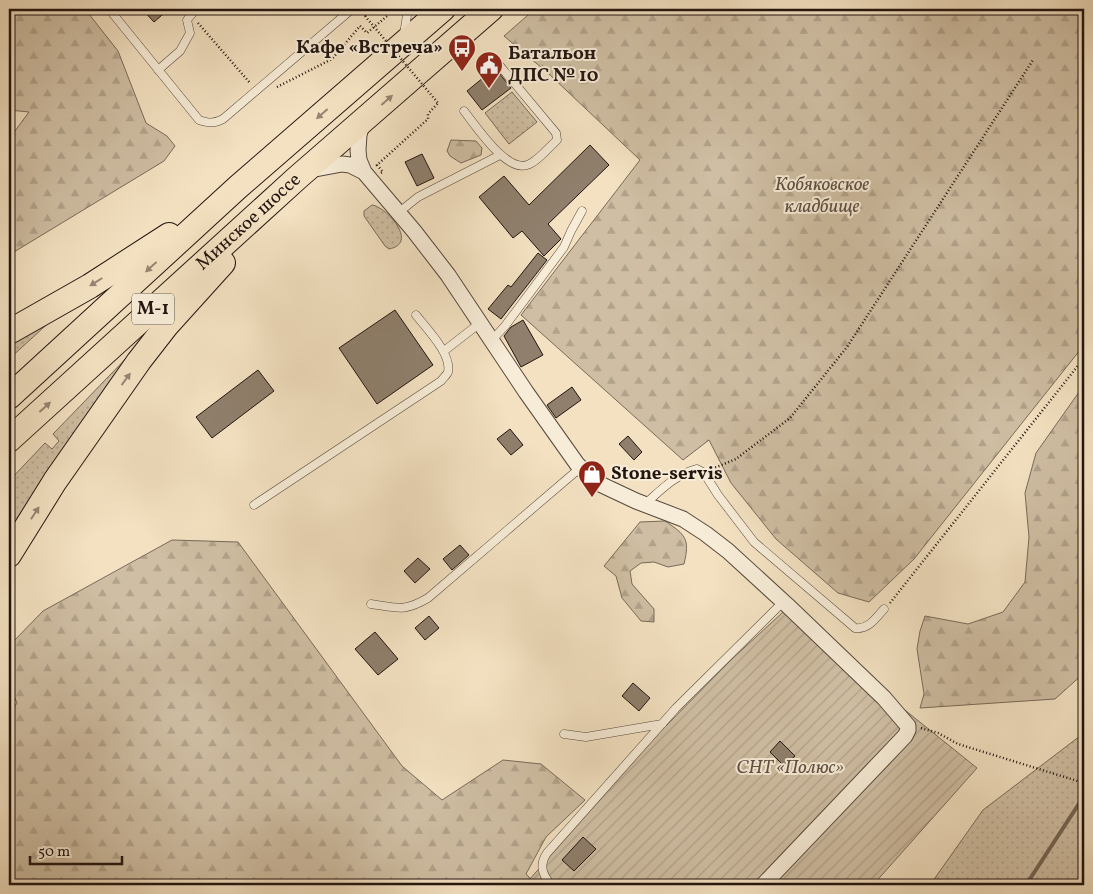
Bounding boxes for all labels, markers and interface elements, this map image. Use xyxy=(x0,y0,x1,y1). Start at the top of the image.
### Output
bus stop icon: Кафе «Встреча» xyxy=(447,33,477,72)
place label: Кафе «Встреча» xyxy=(296,35,443,61)
place label: Батальон ДПС № 10 xyxy=(508,41,599,89)
public building icon: Батальон ДПС № 10 xyxy=(474,50,504,89)
one-way arrow xyxy=(380,94,393,105)
one-way arrow xyxy=(315,109,328,120)
street label: Минское шоссе xyxy=(190,167,307,277)
park label: Кобяковское кладбище xyxy=(775,172,869,220)
one-way arrow xyxy=(145,261,157,273)
one-way arrow xyxy=(89,277,102,286)
road number: М-1 xyxy=(132,294,174,324)
one-way arrow xyxy=(121,372,131,386)
one-way arrow xyxy=(38,401,50,413)
shop icon: Stone-servis xyxy=(577,459,607,498)
place label: Stone-servis xyxy=(611,461,723,487)
one-way arrow xyxy=(30,507,39,520)
park label: СНТ «Полюс» xyxy=(736,755,844,781)
scale bar xyxy=(30,834,122,866)
text: 50 m xyxy=(38,842,70,863)

